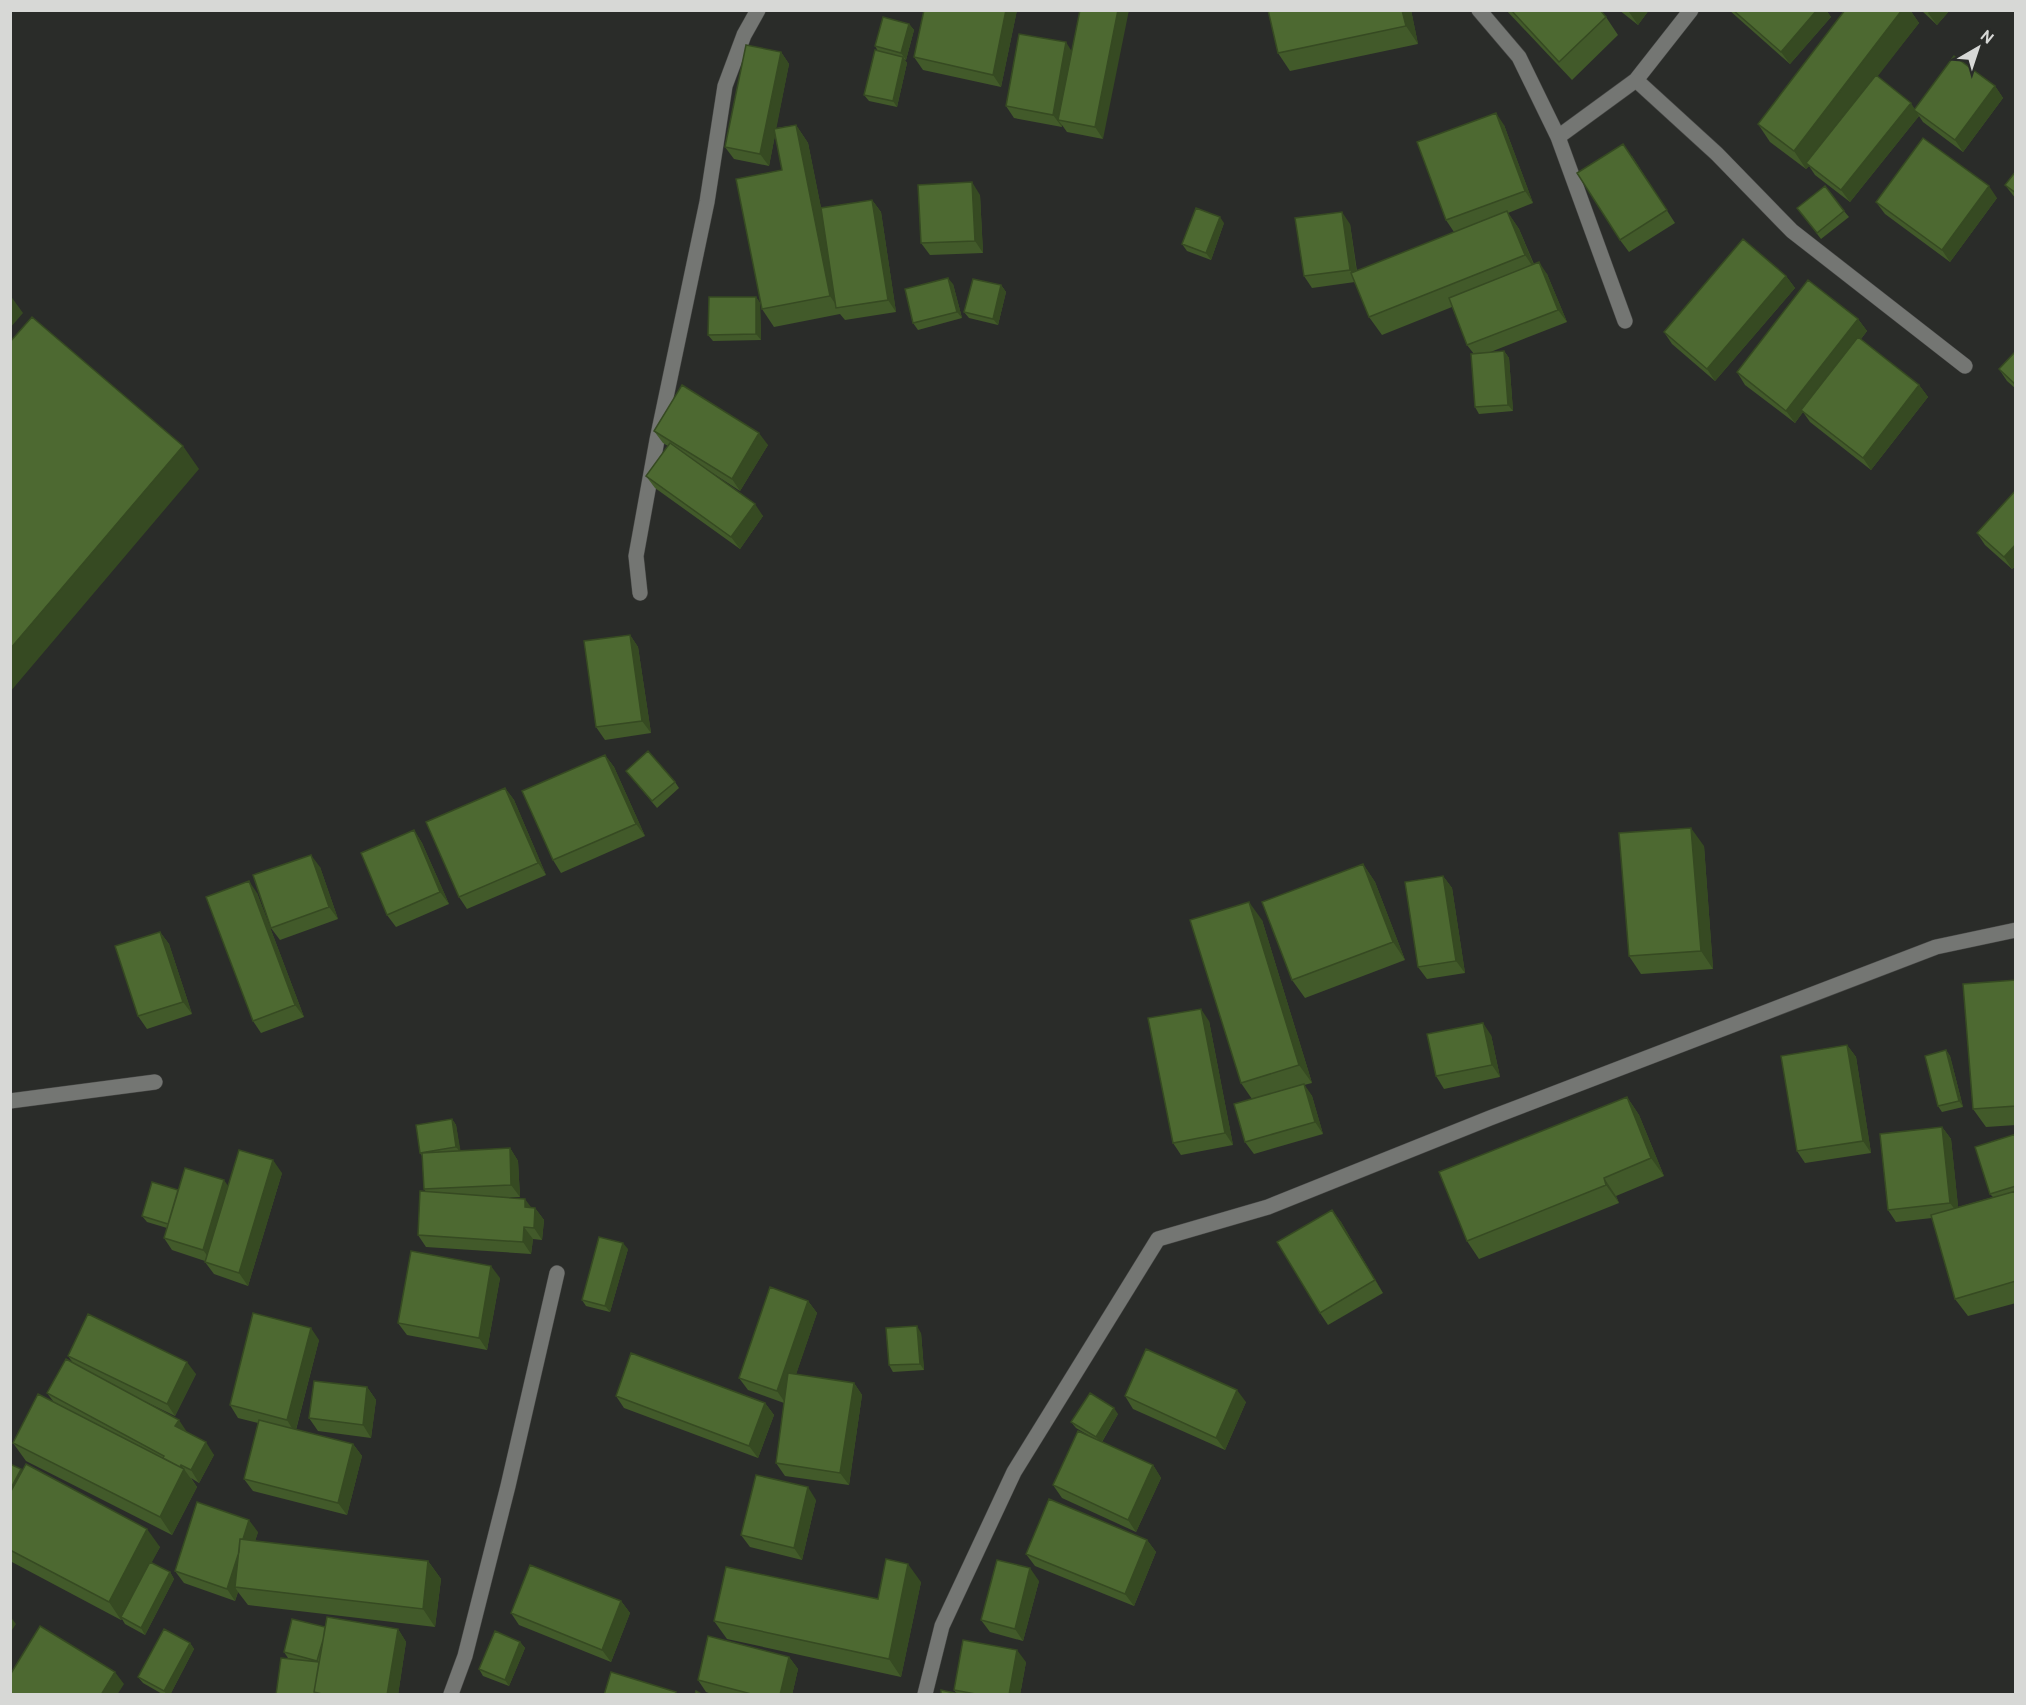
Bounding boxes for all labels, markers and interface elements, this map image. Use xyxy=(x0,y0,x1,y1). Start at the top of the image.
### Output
north arrow xyxy=(1948,18,2008,78)
text: N xyxy=(1975,27,1997,49)

